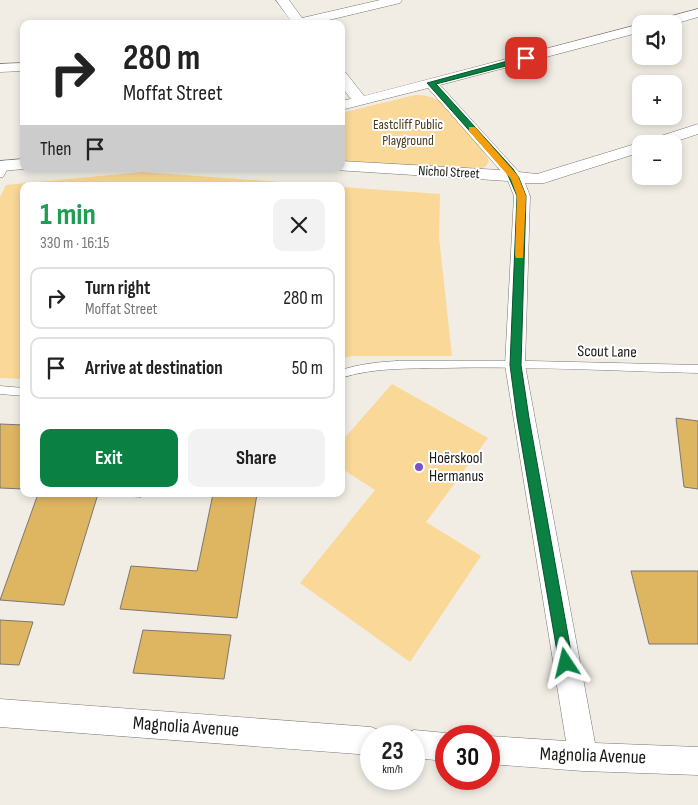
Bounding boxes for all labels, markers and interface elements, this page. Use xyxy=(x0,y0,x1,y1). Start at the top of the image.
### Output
map controls xyxy=(632,15,682,185)
button: sound xyxy=(632,15,682,65)
text: 280 m xyxy=(123,37,200,80)
pin xyxy=(505,37,547,79)
icon: right xyxy=(40,40,105,105)
icon: arrive xyxy=(512,44,540,72)
button: + xyxy=(632,75,682,125)
text: Moffat Street xyxy=(123,80,223,107)
park label: Eastcliff Public Playground xyxy=(373,116,443,149)
icon: arrive xyxy=(81,135,109,163)
button: − xyxy=(632,135,682,185)
text: Then xyxy=(40,138,71,161)
street label: Nichol Street xyxy=(418,162,480,182)
text: 1 min xyxy=(40,197,96,233)
button: close xyxy=(273,199,325,251)
text: 330 m · 16:15 xyxy=(40,234,109,253)
text: Turn right xyxy=(85,277,150,300)
icon: right xyxy=(42,284,70,312)
text: 280 m xyxy=(283,287,323,310)
text: Moffat Street xyxy=(85,300,157,319)
street label: Scout Lane xyxy=(577,342,637,362)
icon: arrive xyxy=(42,354,70,382)
text: Arrive at destination xyxy=(85,357,223,380)
text: 50 m xyxy=(292,357,323,380)
button: Exit xyxy=(40,429,178,487)
button: Share xyxy=(188,429,325,487)
place label: Hoërskool Hermanus xyxy=(429,449,484,486)
marker: Hoërskool Hermanus xyxy=(413,461,425,473)
position arrow xyxy=(539,636,591,688)
street label: Magnolia Avenue xyxy=(132,712,240,742)
speed limit sign: 30 xyxy=(435,725,500,790)
text: 23 xyxy=(381,736,404,767)
street label: Magnolia Avenue xyxy=(539,743,647,769)
text: km/h xyxy=(382,762,403,777)

